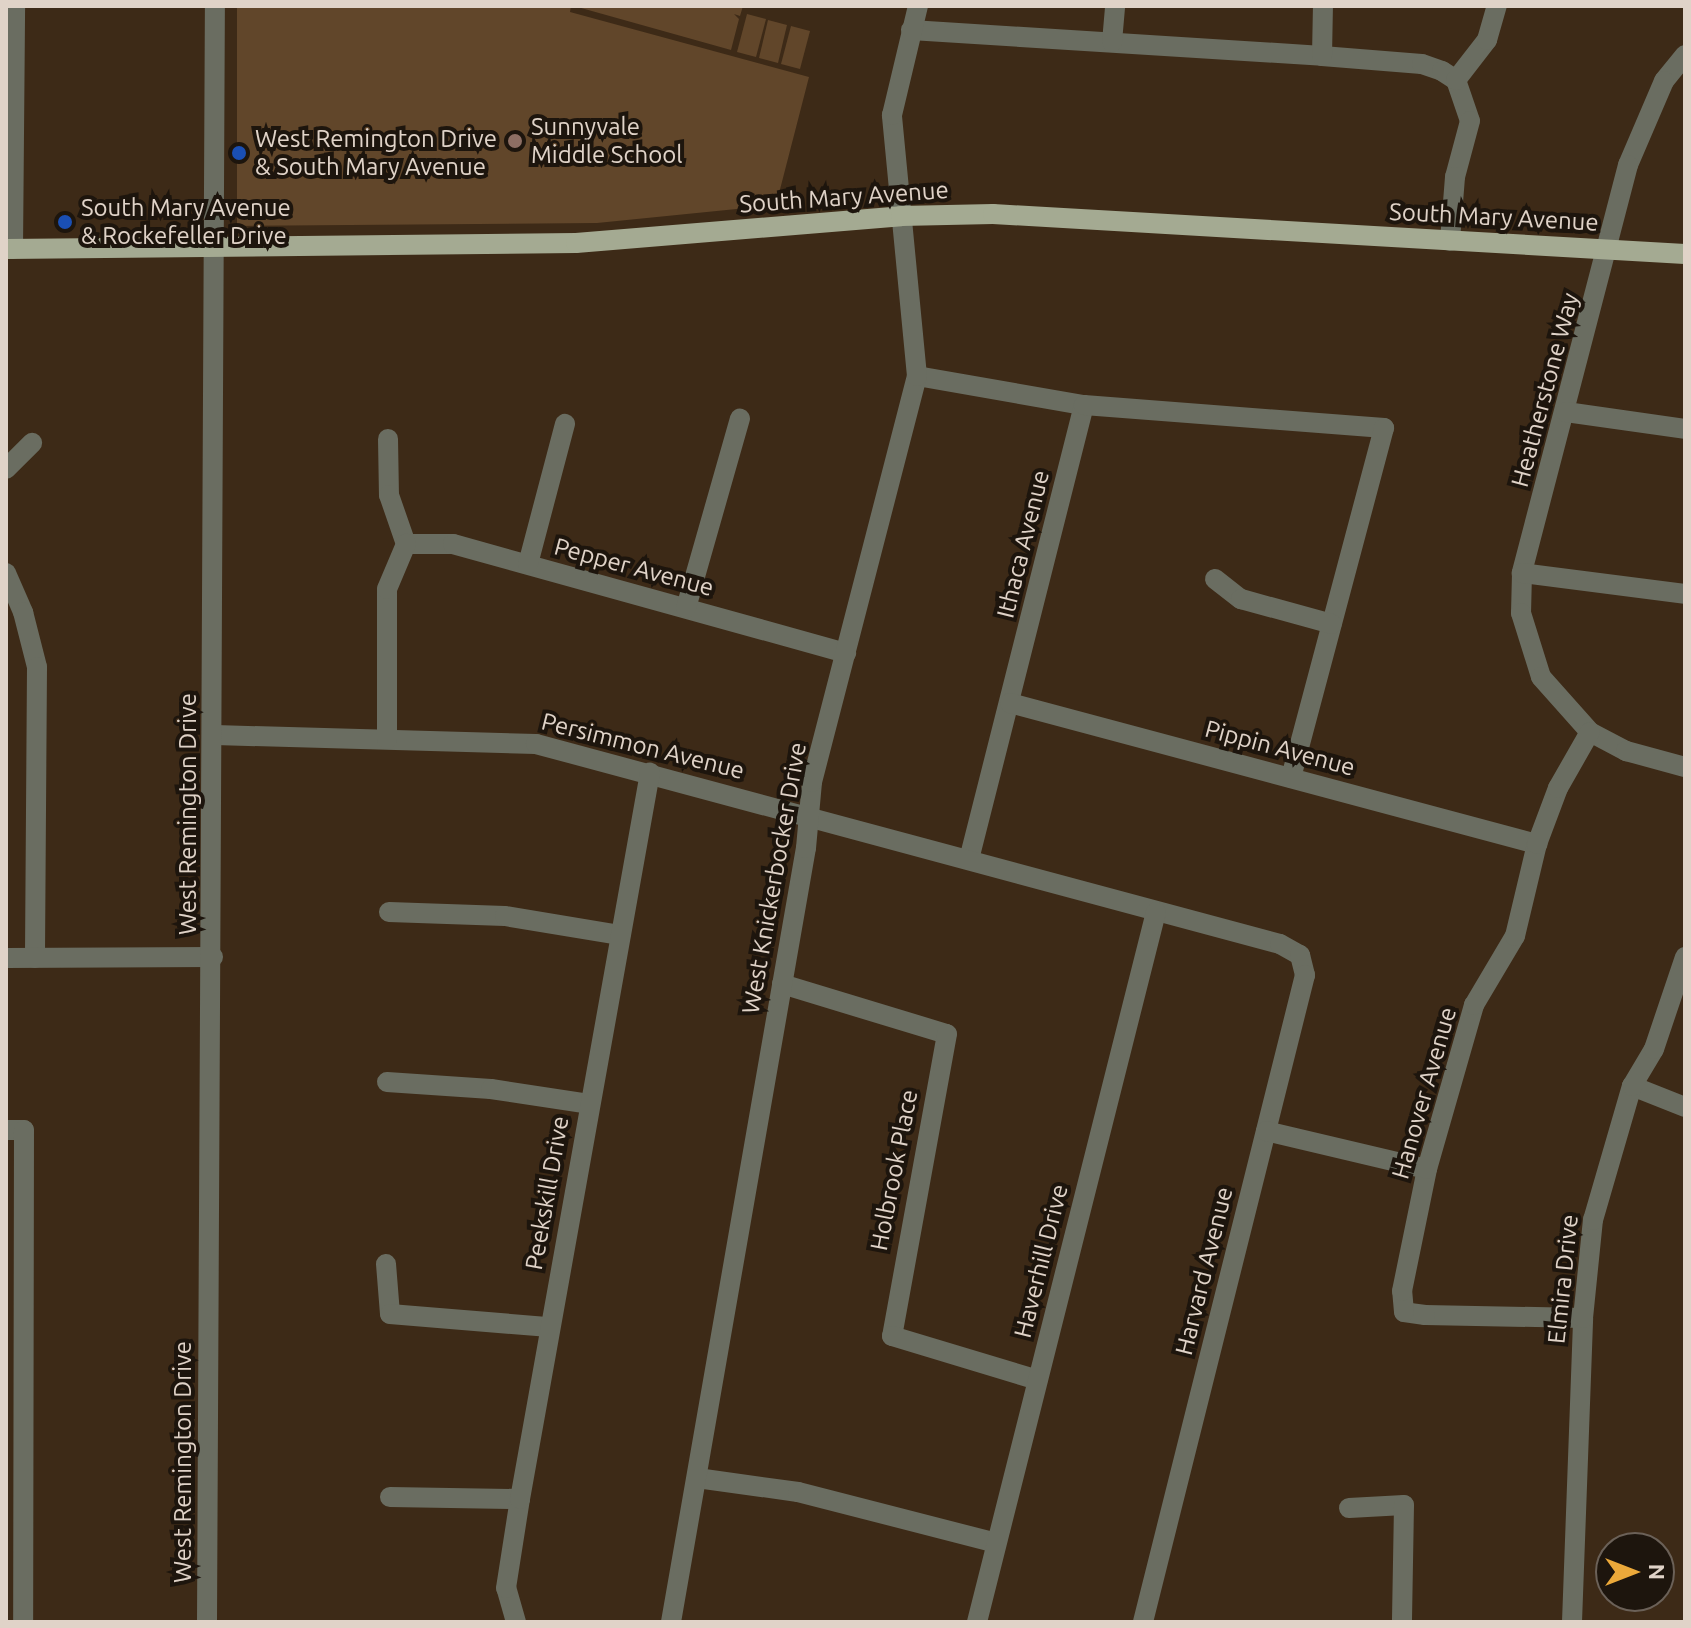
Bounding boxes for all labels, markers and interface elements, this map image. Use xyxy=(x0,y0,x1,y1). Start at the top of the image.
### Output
place label: Sunnyvale Middle School xyxy=(531,113,683,169)
place label: West Remington Drive & South Mary Avenue xyxy=(255,125,497,181)
marker: Sunnyvale Middle School xyxy=(506,132,524,150)
marker: West Remington Drive & South Mary Avenue xyxy=(230,144,248,162)
street label: South Mary Avenue xyxy=(738,175,950,219)
place label: South Mary Avenue & Rockefeller Drive xyxy=(81,194,291,250)
street label: South Mary Avenue xyxy=(1389,197,1599,237)
marker: South Mary Avenue & Rockefeller Drive xyxy=(56,213,74,231)
street label: Heatherstone Way xyxy=(1505,290,1585,490)
street label: Ithaca Avenue xyxy=(991,467,1055,621)
street label: Pepper Avenue xyxy=(551,532,717,602)
street label: West Remington Drive xyxy=(174,693,202,935)
street label: Persimmon Avenue xyxy=(539,707,747,785)
street label: Pippin Avenue xyxy=(1202,714,1358,782)
street label: West Knickerbocker Drive xyxy=(736,740,812,1016)
street label: Hanover Avenue xyxy=(1386,1004,1462,1182)
street label: Holbrook Place xyxy=(864,1087,924,1253)
street label: Peekskill Drive xyxy=(519,1114,575,1272)
street label: Haverhill Drive xyxy=(1008,1181,1074,1341)
street label: Harvard Avenue xyxy=(1169,1184,1239,1358)
street label: Elmira Drive xyxy=(1542,1213,1584,1345)
street label: West Remington Drive xyxy=(169,1341,197,1583)
north arrow xyxy=(1595,1532,1675,1612)
text: N xyxy=(1645,1564,1670,1580)

